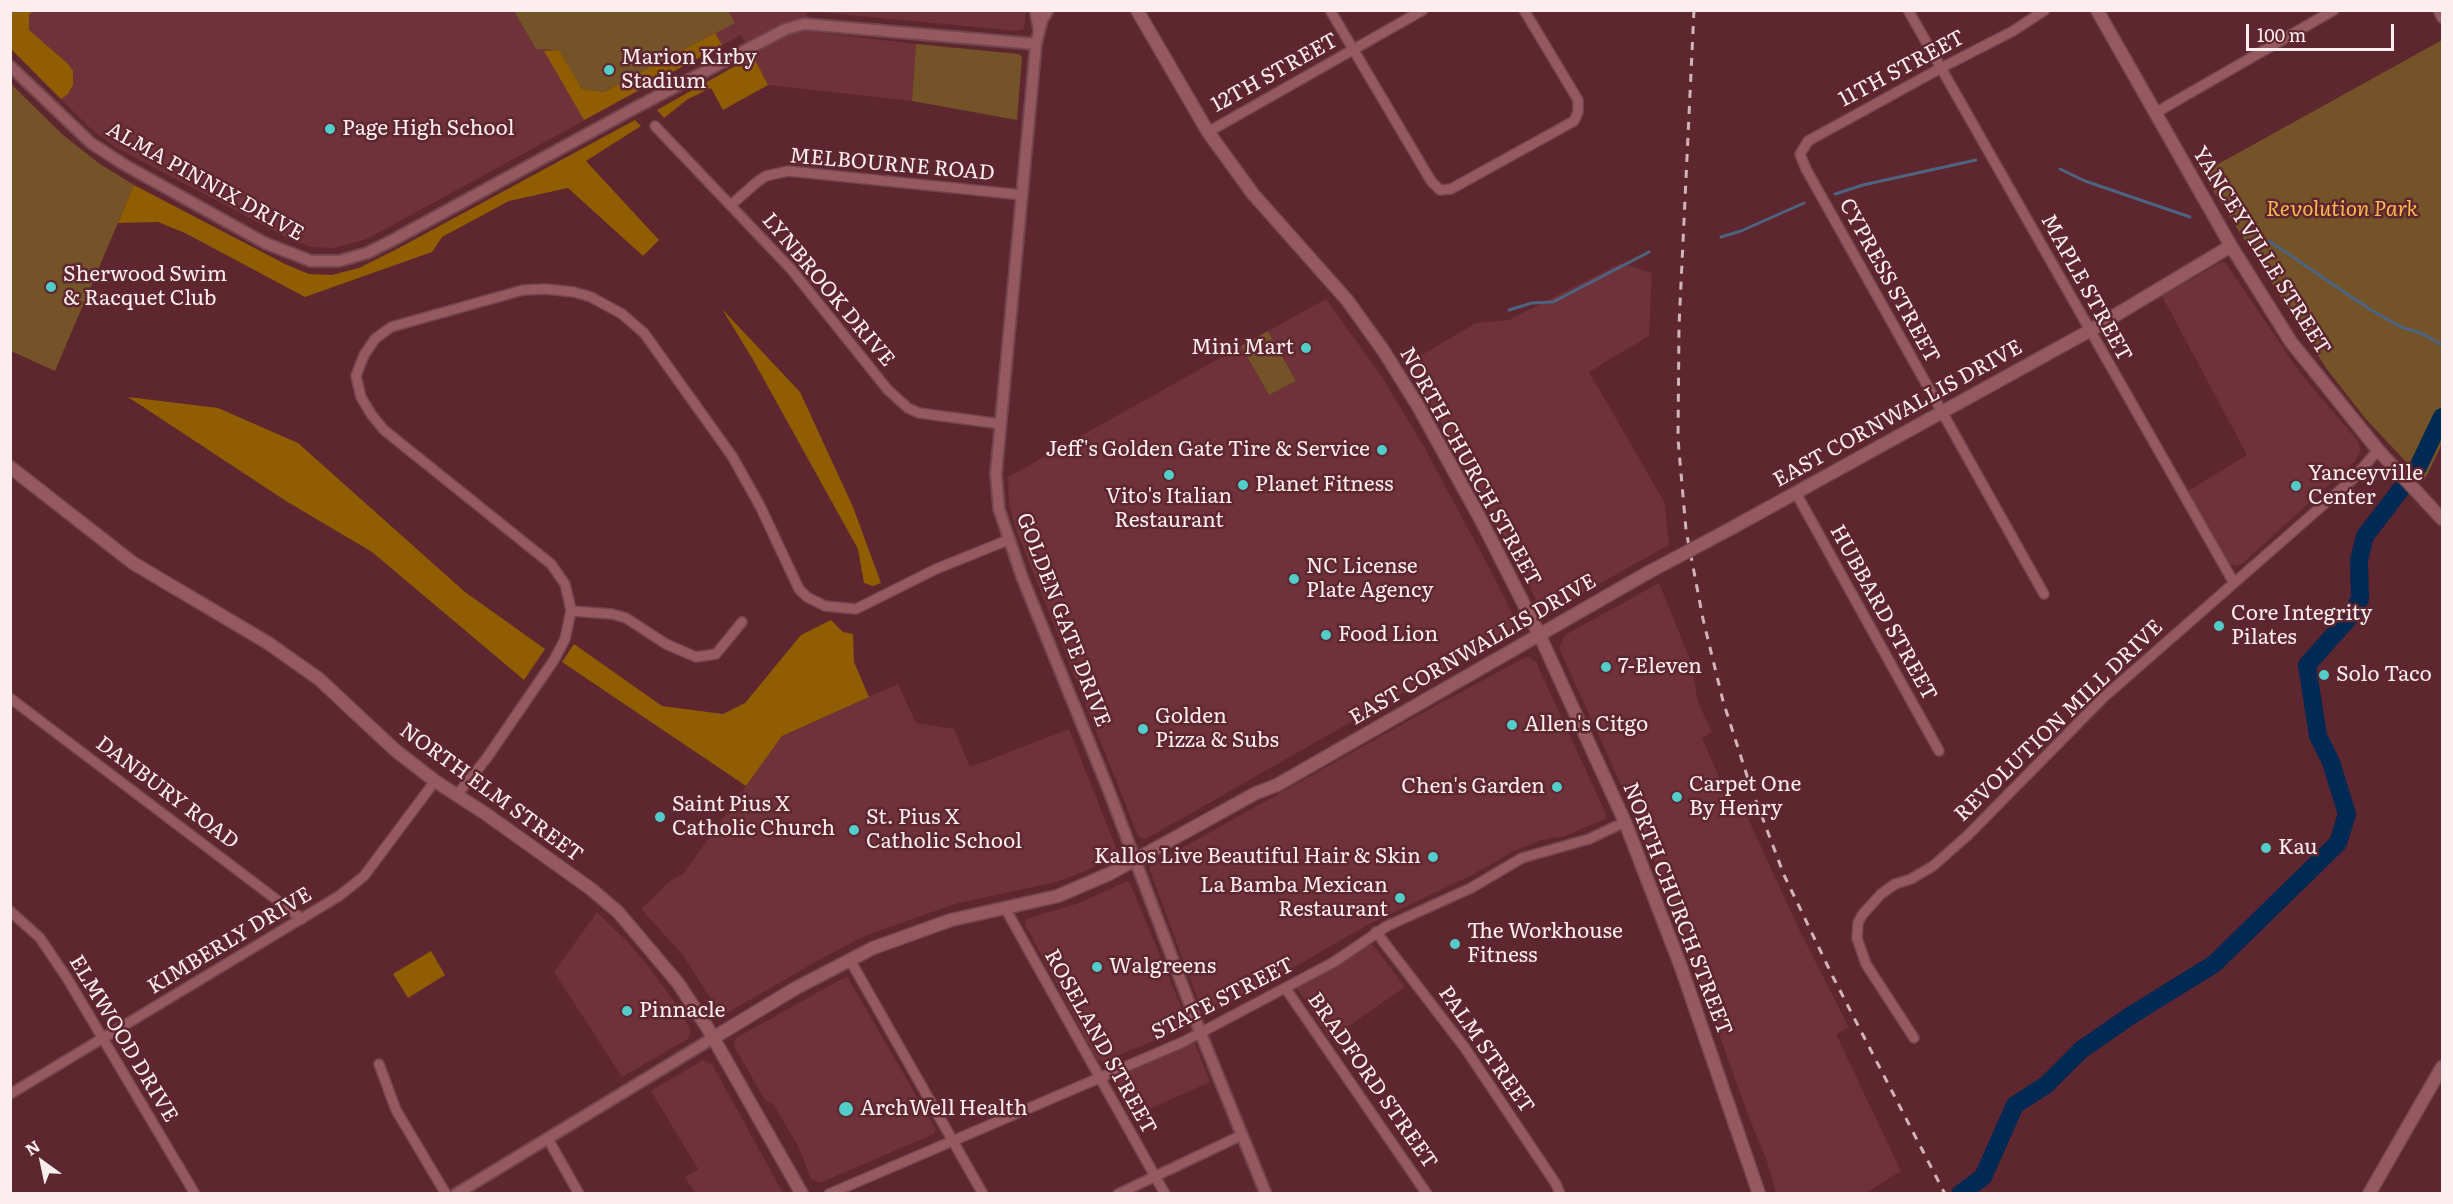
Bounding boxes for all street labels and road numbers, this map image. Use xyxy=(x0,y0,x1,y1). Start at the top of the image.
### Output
street label: 11TH STREET xyxy=(1835,25,1969,113)
street label: 12TH STREET xyxy=(1207,28,1343,118)
street label: ALMA PINNIX DRIVE xyxy=(102,117,308,247)
street label: YANCEYVILLE STREET xyxy=(2186,142,2336,360)
street label: MELBOURNE ROAD xyxy=(788,143,996,187)
street label: CYPRESS STREET xyxy=(1833,194,1945,368)
street label: LYNBROOK DRIVE xyxy=(756,208,900,372)
street label: MAPLE STREET xyxy=(2035,210,2137,366)
street label: EAST CORNWALLIS DRIVE xyxy=(1769,335,2027,493)
street label: NORTH CHURCH STREET xyxy=(1394,343,1546,591)
street label: GOLDEN GATE DRIVE xyxy=(1011,509,1115,731)
street label: HUBBARD STREET xyxy=(1824,521,1942,705)
street label: EAST CORNWALLIS DRIVE xyxy=(1345,569,1601,731)
street label: REVOLUTION MILL DRIVE xyxy=(1950,615,2168,827)
street label: NORTH ELM STREET xyxy=(394,718,588,868)
street label: DANBURY ROAD xyxy=(91,731,243,855)
street label: NORTH CHURCH STREET xyxy=(1617,779,1737,1039)
street label: KIMBERLY DRIVE xyxy=(143,882,317,1000)
street label: ROSELAND STREET xyxy=(1039,945,1161,1139)
street label: ELMWOOD DRIVE xyxy=(63,951,183,1127)
street label: STATE STREET xyxy=(1148,952,1298,1046)
street label: PALM STREET xyxy=(1433,981,1539,1119)
street label: BRADFORD STREET xyxy=(1302,988,1442,1174)

